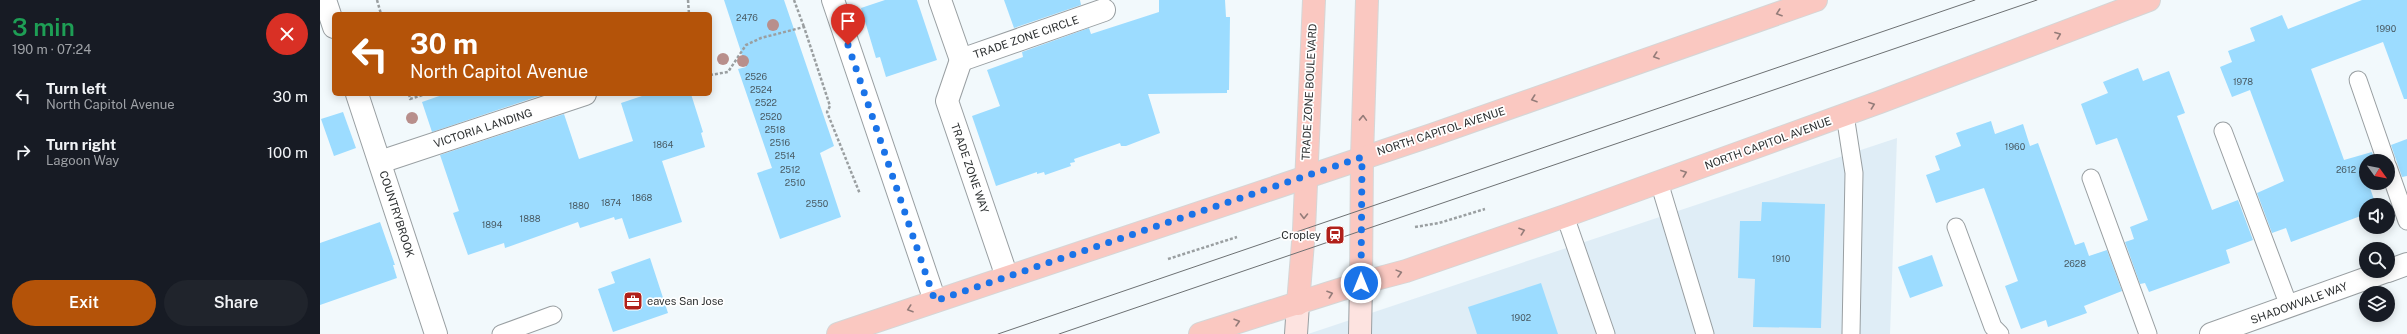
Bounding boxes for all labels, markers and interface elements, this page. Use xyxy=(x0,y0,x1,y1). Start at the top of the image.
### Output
pin xyxy=(831,4,865,45)
one-way arrow xyxy=(1776,8,1783,17)
icon: arrive xyxy=(837,10,859,32)
house number: 2476 xyxy=(736,12,758,23)
text: 3 min xyxy=(12,13,75,41)
button: close xyxy=(266,13,308,55)
street label: TRADE ZONE CIRCLE xyxy=(972,13,1080,61)
street label: TRADE ZONE BOULEVARD xyxy=(1299,23,1319,161)
house number: 1990 xyxy=(2376,23,2397,34)
text: 30 m xyxy=(410,27,478,60)
icon: left xyxy=(344,28,396,80)
one-way arrow xyxy=(2055,31,2062,39)
text: 190 m · 07:24 xyxy=(12,42,92,57)
one-way arrow xyxy=(1653,51,1660,60)
text: North Capitol Avenue xyxy=(410,61,588,82)
house number: 2526 xyxy=(745,71,767,82)
house number: 1978 xyxy=(2233,76,2253,87)
text: Turn left xyxy=(46,80,107,97)
house number: 2524 xyxy=(750,84,772,95)
icon: left xyxy=(12,85,34,107)
text: 30 m xyxy=(273,88,308,105)
one-way arrow xyxy=(1530,95,1537,103)
text: North Capitol Avenue xyxy=(46,97,175,112)
house number: 2522 xyxy=(755,97,777,108)
one-way arrow xyxy=(1868,102,1875,110)
street label: NORTH CAPITOL AVENUE xyxy=(1375,105,1507,157)
street label: VICTORIA LANDING xyxy=(432,106,534,150)
house number: 2520 xyxy=(760,111,782,122)
street label: NORTH CAPITOL AVENUE xyxy=(1703,114,1833,172)
one-way arrow xyxy=(1359,115,1367,121)
street label: TRADE ZONE WAY xyxy=(949,121,991,215)
house number: 2518 xyxy=(765,124,785,135)
text: Turn right xyxy=(46,136,116,153)
house number: 2516 xyxy=(770,137,791,148)
house number: 1864 xyxy=(653,139,674,150)
icon: right xyxy=(12,141,34,163)
house number: 1960 xyxy=(2005,141,2026,152)
text: 100 m xyxy=(267,144,308,161)
house number: 2514 xyxy=(775,150,796,161)
text: Lagoon Way xyxy=(46,153,119,168)
north arrow xyxy=(2359,154,2395,190)
map controls xyxy=(2359,154,2395,322)
house number: 2512 xyxy=(780,164,800,175)
house number: 2612 xyxy=(2336,164,2356,175)
street label: COUNTRYBROOK xyxy=(377,169,417,259)
one-way arrow xyxy=(1680,169,1687,178)
house number: 2510 xyxy=(785,177,806,188)
house number: 1868 xyxy=(632,192,653,203)
house number: 1874 xyxy=(601,197,621,208)
house number: 2550 xyxy=(806,198,829,209)
button: sound xyxy=(2359,198,2395,234)
house number: 1880 xyxy=(569,200,590,211)
house number: 1888 xyxy=(519,213,541,224)
one-way arrow xyxy=(1300,213,1309,219)
house number: 1894 xyxy=(482,219,503,230)
station icon: Cropley xyxy=(1324,224,1346,246)
one-way arrow xyxy=(1518,227,1525,235)
place label: Cropley xyxy=(1281,229,1321,241)
button: search xyxy=(2359,242,2395,278)
house number: 1910 xyxy=(1772,253,1791,264)
house number: 2628 xyxy=(2064,258,2086,269)
position arrow xyxy=(1340,262,1382,304)
one-way arrow xyxy=(1396,269,1402,277)
button: Exit xyxy=(12,280,156,326)
button: Share xyxy=(164,280,308,326)
street label: SHADOWVALE WAY xyxy=(2249,280,2349,326)
button: layers xyxy=(2359,286,2395,322)
office icon: eaves San Jose xyxy=(622,290,644,312)
one-way arrow xyxy=(1326,290,1333,298)
place label: eaves San Jose xyxy=(647,295,724,307)
one-way arrow xyxy=(906,305,913,313)
house number: 1902 xyxy=(1511,312,1531,323)
one-way arrow xyxy=(1234,318,1241,327)

